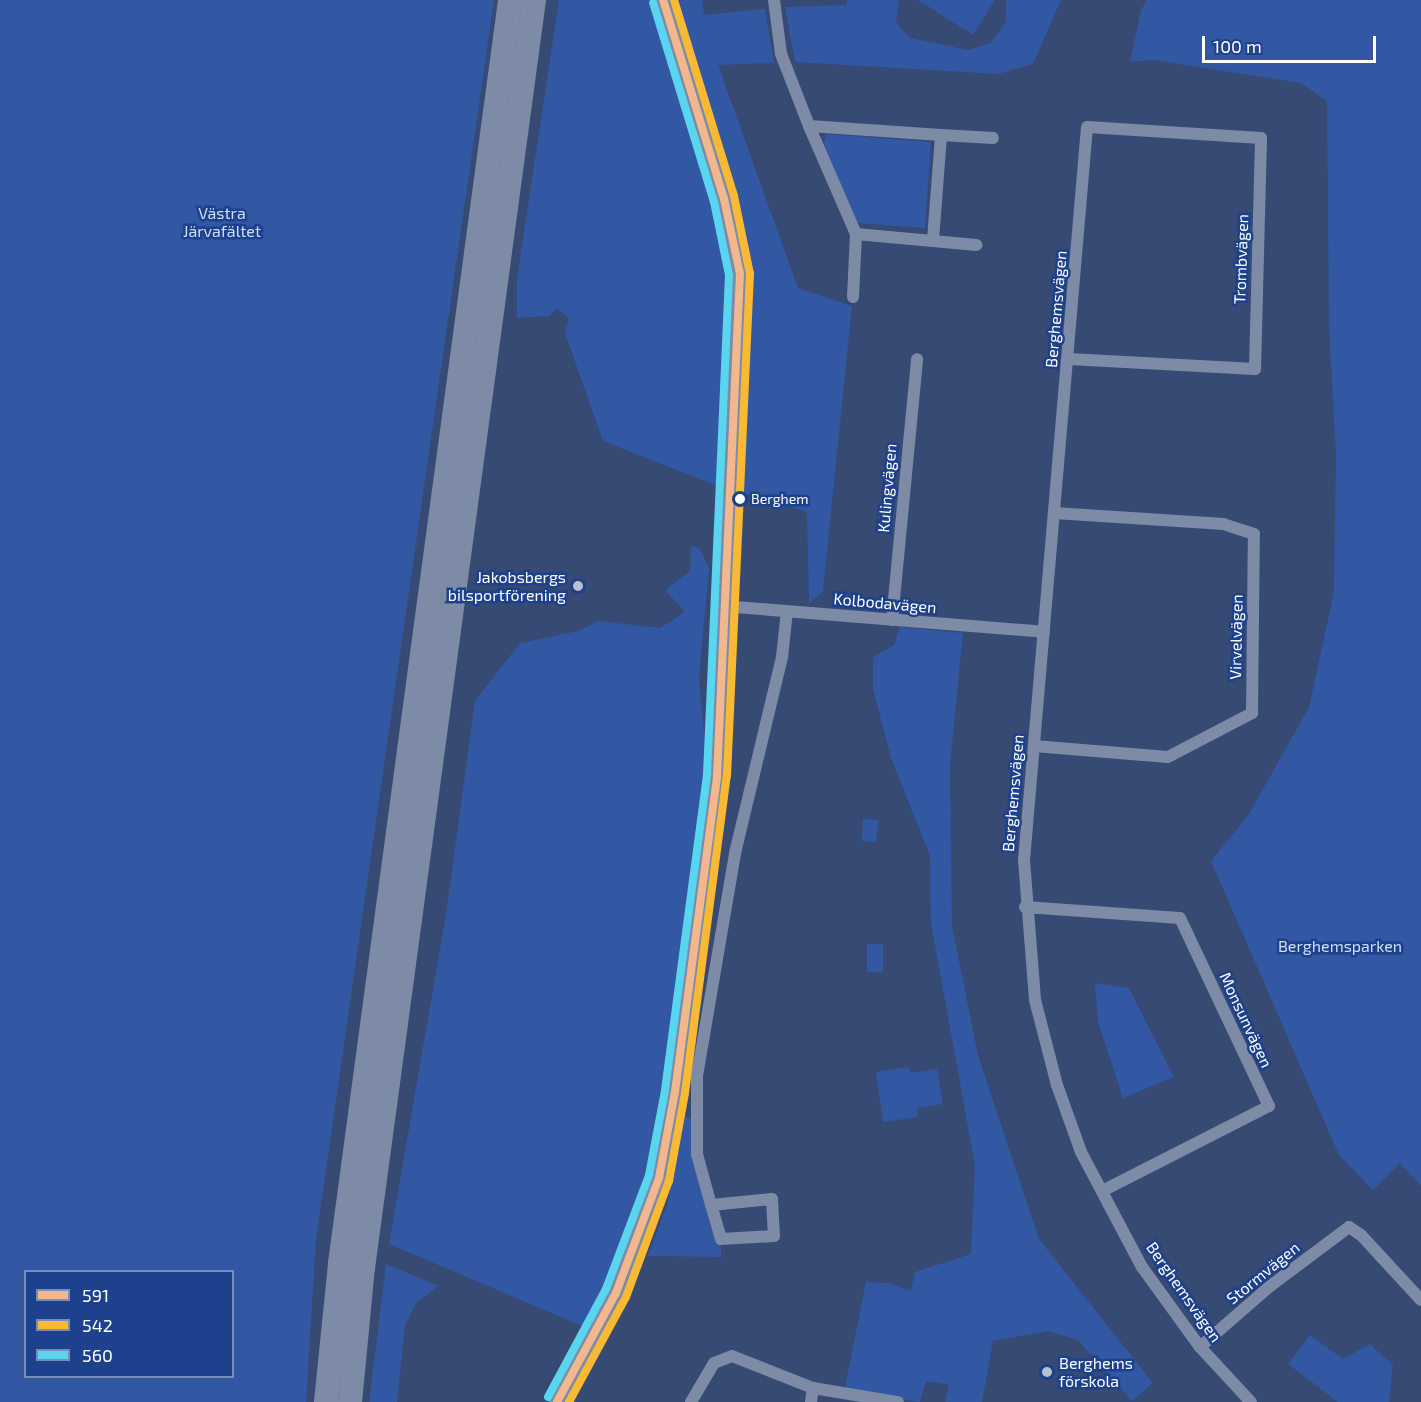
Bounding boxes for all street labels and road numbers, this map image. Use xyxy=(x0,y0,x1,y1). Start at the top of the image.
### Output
street label: Trombvägen xyxy=(1230,214,1252,304)
street label: Berghemsvägen xyxy=(1041,250,1071,368)
street label: Kulingvägen xyxy=(874,443,900,533)
street label: Kolbodavägen xyxy=(833,589,937,617)
street label: Virvelvägen xyxy=(1226,594,1246,680)
street label: Berghemsvägen xyxy=(998,734,1028,852)
street label: Monsunvägen xyxy=(1216,969,1276,1071)
street label: Berghemsvägen xyxy=(1142,1238,1226,1346)
street label: Stormvägen xyxy=(1223,1238,1303,1308)

